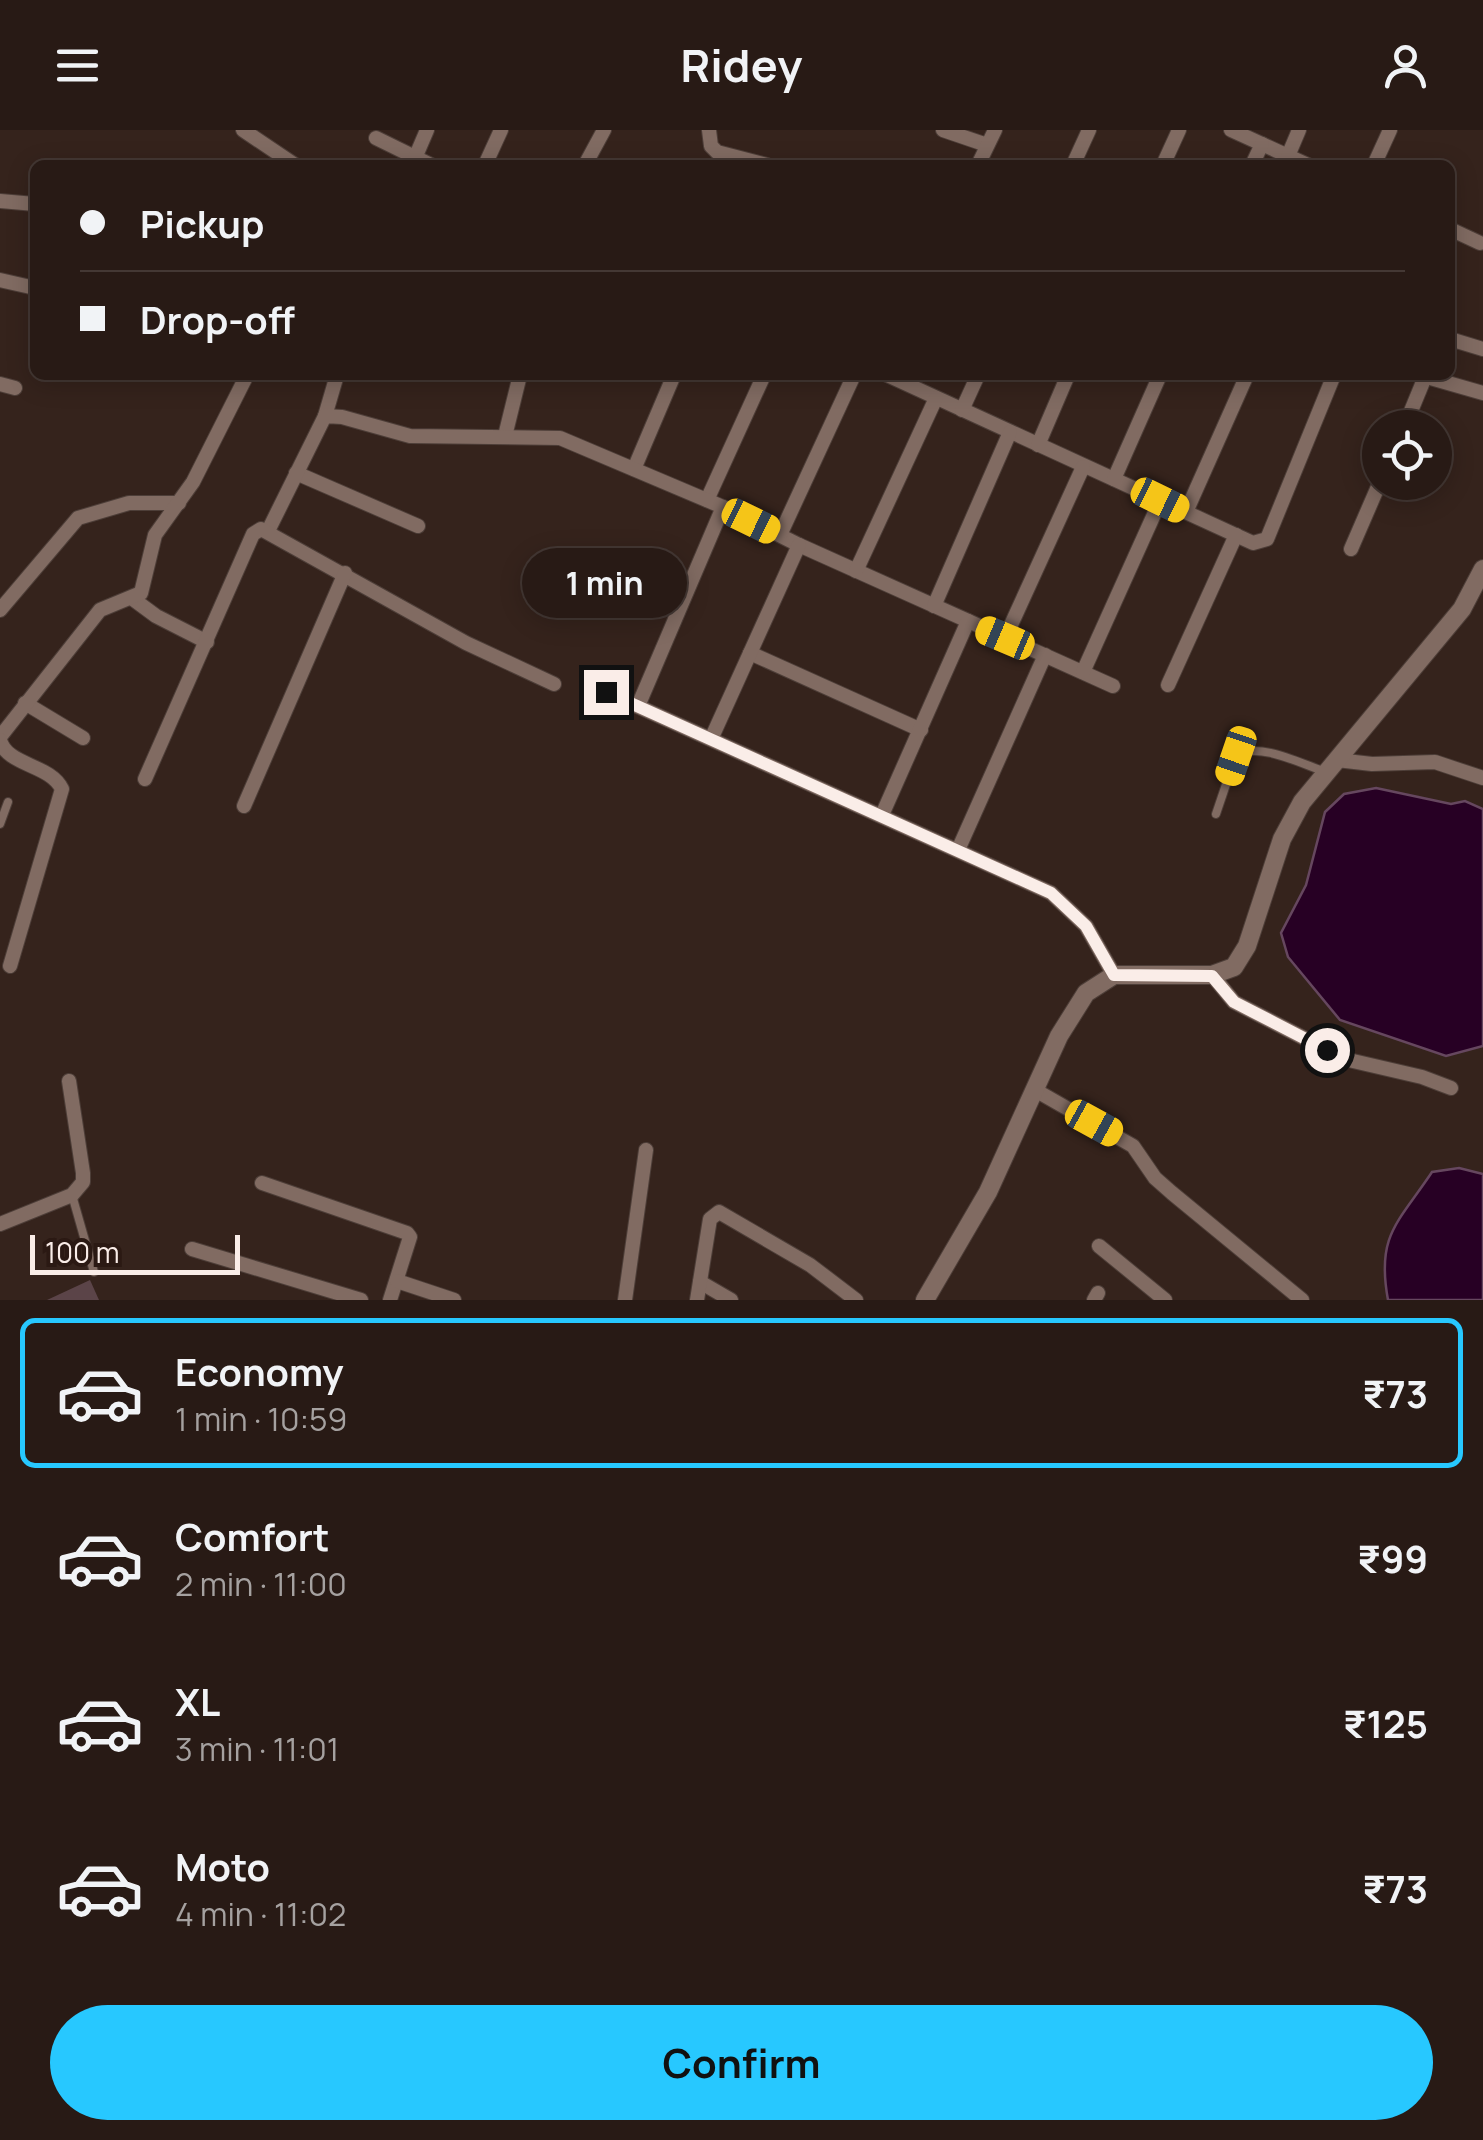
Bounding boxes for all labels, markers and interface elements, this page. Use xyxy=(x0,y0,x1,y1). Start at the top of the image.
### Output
text: Ridey xyxy=(681,34,802,96)
icon: menu xyxy=(50,38,105,93)
icon: person xyxy=(1378,38,1433,93)
text: Pickup xyxy=(140,197,264,249)
text: Drop-off xyxy=(140,293,295,345)
map controls xyxy=(1362,410,1452,500)
button: locate xyxy=(1362,410,1452,500)
car xyxy=(1126,473,1194,527)
car xyxy=(717,494,785,548)
callout: 1 min xyxy=(524,547,688,617)
text: 1 min xyxy=(565,561,644,605)
car xyxy=(972,612,1038,664)
route end xyxy=(584,670,629,715)
car xyxy=(1212,723,1260,789)
route start xyxy=(1305,1028,1350,1073)
car xyxy=(1060,1095,1128,1151)
scale bar xyxy=(30,1230,240,1274)
text: 100 m xyxy=(45,1233,119,1271)
text: Economy xyxy=(175,1345,344,1397)
icon: car xyxy=(55,1348,145,1438)
text: ₹73 xyxy=(1362,1367,1428,1419)
text: 1 min · 10:59 xyxy=(175,1397,347,1441)
text: Comfort xyxy=(175,1510,329,1562)
icon: car xyxy=(55,1513,145,1603)
text: ₹99 xyxy=(1357,1532,1428,1584)
text: 2 min · 11:00 xyxy=(175,1562,347,1606)
text: XL xyxy=(175,1675,220,1727)
icon: car xyxy=(55,1678,145,1768)
text: ₹125 xyxy=(1343,1697,1428,1749)
text: 3 min · 11:01 xyxy=(175,1727,339,1771)
text: Moto xyxy=(175,1840,270,1892)
icon: car xyxy=(55,1843,145,1933)
text: ₹73 xyxy=(1362,1862,1428,1914)
text: 4 min · 11:02 xyxy=(175,1892,346,1936)
button: Confirm xyxy=(50,2005,1433,2120)

